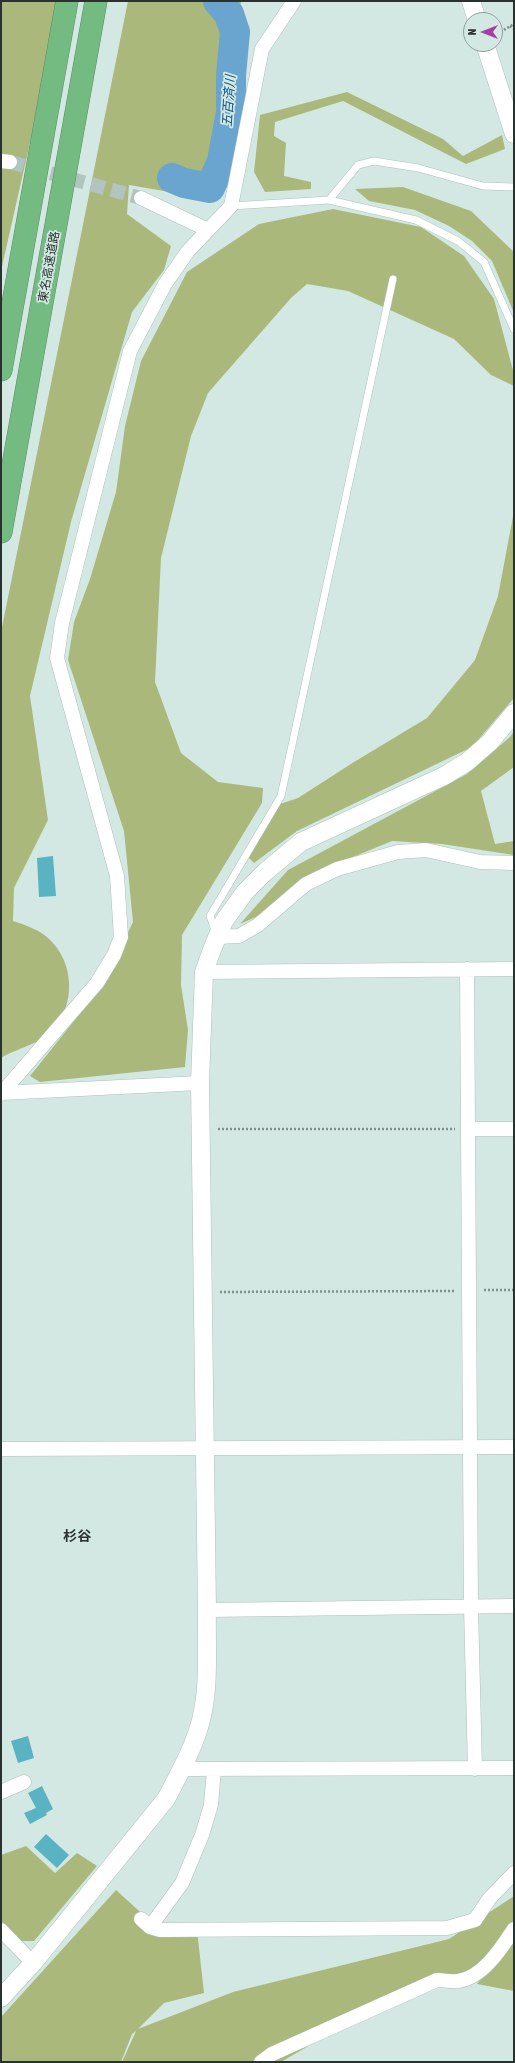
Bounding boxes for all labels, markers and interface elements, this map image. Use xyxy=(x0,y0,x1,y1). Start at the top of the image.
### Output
north arrow xyxy=(463,12,503,52)
text: N xyxy=(466,29,478,35)
water label: 五百済川 xyxy=(219,75,239,127)
street label: 東名高速道路 xyxy=(36,230,62,304)
district label: 杉谷 xyxy=(63,1529,91,1545)

